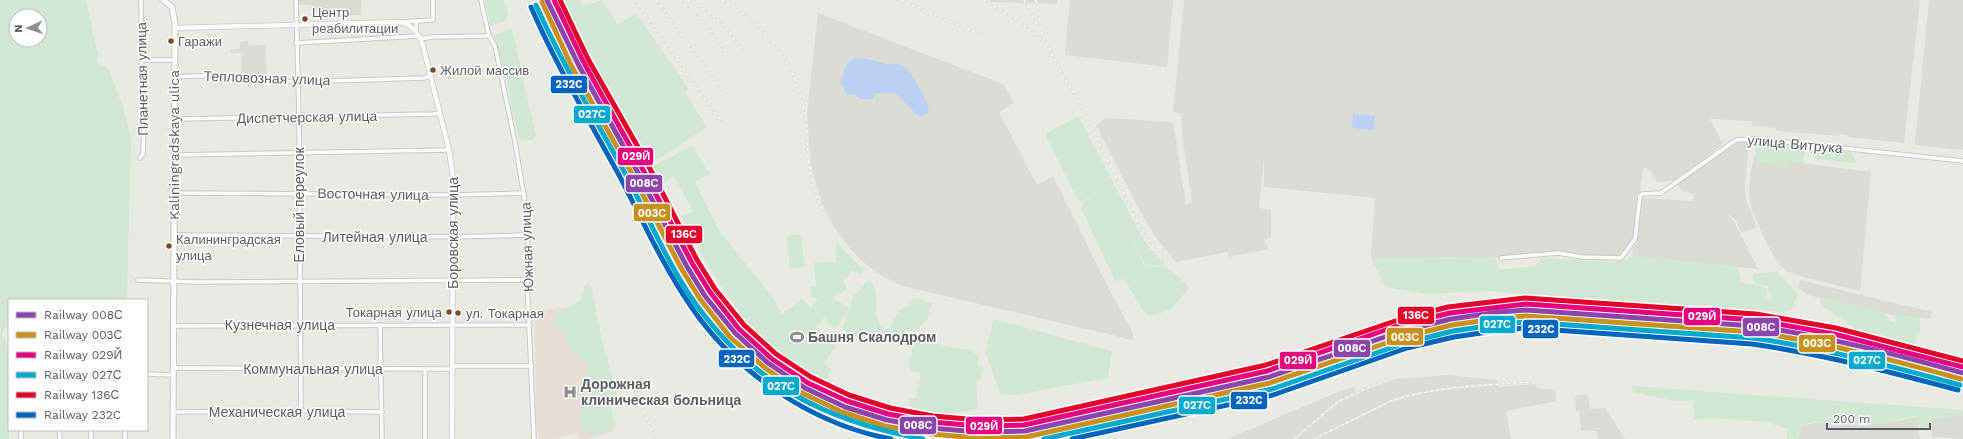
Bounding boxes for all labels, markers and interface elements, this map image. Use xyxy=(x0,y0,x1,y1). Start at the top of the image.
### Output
place label: Центр реабилитации xyxy=(312,5,398,36)
north arrow xyxy=(8,8,48,48)
marker: Центр реабилитации xyxy=(300,14,310,24)
street label: Планетная улица xyxy=(133,22,151,136)
text: N xyxy=(12,24,25,33)
place label: Гаражи xyxy=(178,34,222,49)
marker: Гаражи xyxy=(166,36,176,46)
place label: Жилой массив xyxy=(440,63,529,78)
marker: Жилой массив xyxy=(428,65,438,75)
street label: Тепловозная улица xyxy=(203,68,331,88)
street label: Kaliningradskaya ulica xyxy=(166,70,182,220)
line badge: 232C xyxy=(550,75,588,94)
text: 232C xyxy=(555,78,583,91)
line badge: 027С xyxy=(573,105,611,124)
street label: Диспетчерская улица xyxy=(237,108,378,126)
text: 027С xyxy=(578,108,606,121)
street label: улица Витрука xyxy=(1747,132,1844,156)
street label: Еловый переулок xyxy=(291,147,307,263)
line badge: 029Й xyxy=(617,147,654,166)
text: 029Й xyxy=(622,150,650,163)
line badge: 008С xyxy=(625,174,663,193)
street label: Боровская улица xyxy=(445,177,461,289)
text: 008С xyxy=(629,177,659,190)
street label: Восточная улица xyxy=(317,185,429,203)
street label: Южная улица xyxy=(517,202,537,292)
line badge: 003С xyxy=(633,203,671,222)
text: 003С xyxy=(638,207,666,220)
line badge: 136С xyxy=(665,225,703,244)
text: 136С xyxy=(671,228,697,241)
street label: Литейная улица xyxy=(322,229,428,245)
place label: Калининградская улица xyxy=(176,232,281,263)
marker: Калининградская улица xyxy=(164,241,174,251)
legend xyxy=(8,299,148,431)
place label: Токарная улица xyxy=(346,305,443,320)
place label: ул. Токарная xyxy=(466,306,544,321)
line badge: 136С xyxy=(1397,306,1435,325)
marker: Токарная улица xyxy=(444,307,454,317)
line badge: 029Й xyxy=(1683,307,1721,326)
text: Railway 008С xyxy=(44,308,123,322)
marker: ул. Токарная xyxy=(453,308,463,318)
text: 136С xyxy=(1403,309,1429,322)
text: 029Й xyxy=(1688,310,1716,323)
line badge: 027С xyxy=(1479,315,1516,334)
street label: Кузнечная улица xyxy=(225,317,335,333)
line badge: 008С xyxy=(1742,317,1780,337)
text: 027С xyxy=(1483,318,1511,331)
line badge: 232C xyxy=(1522,319,1559,339)
text: 008С xyxy=(1746,321,1776,334)
text: 232C xyxy=(1527,323,1555,336)
line badge: 003С xyxy=(1386,327,1424,346)
text: Railway 003С xyxy=(44,328,122,342)
sports icon: Башня Скалодром xyxy=(789,329,805,345)
place label: Башня Скалодром xyxy=(808,329,936,345)
text: 003С xyxy=(1391,331,1419,344)
line badge: 003С xyxy=(1798,334,1836,353)
text: 003С xyxy=(1803,337,1831,350)
line badge: 008С xyxy=(1333,339,1371,358)
text: 008С xyxy=(1337,342,1367,355)
text: Railway 029Й xyxy=(44,347,122,362)
line badge: 232C xyxy=(718,349,755,368)
line badge: 029Й xyxy=(1279,351,1317,370)
line badge: 027С xyxy=(1848,351,1886,370)
text: 232C xyxy=(723,353,751,366)
text: 029Й xyxy=(1284,354,1312,367)
text: 027С xyxy=(1853,354,1881,367)
street label: Коммунальная улица xyxy=(243,361,383,377)
text: Railway 027С xyxy=(44,368,122,382)
place label: Дорожная клиническая больница xyxy=(581,376,741,408)
line badge: 027С xyxy=(762,376,800,396)
text: 027С xyxy=(767,380,795,393)
hospital icon: Дорожная клиническая больница xyxy=(562,384,578,400)
text: Railway 136С xyxy=(44,388,119,402)
line badge: 232C xyxy=(1230,391,1268,410)
text: 232C xyxy=(1235,394,1263,407)
line badge: 027С xyxy=(1178,396,1216,415)
text: 027С xyxy=(1183,399,1211,412)
street label: Механическая улица xyxy=(209,404,346,420)
scale bar xyxy=(1827,405,1930,431)
text: Railway 232C xyxy=(44,408,121,422)
text: 200 m xyxy=(1833,412,1870,426)
line badge: 008С xyxy=(899,416,937,435)
line badge: 029Й xyxy=(965,416,1003,435)
text: 008С xyxy=(903,419,933,432)
text: 029Й xyxy=(970,420,998,433)

